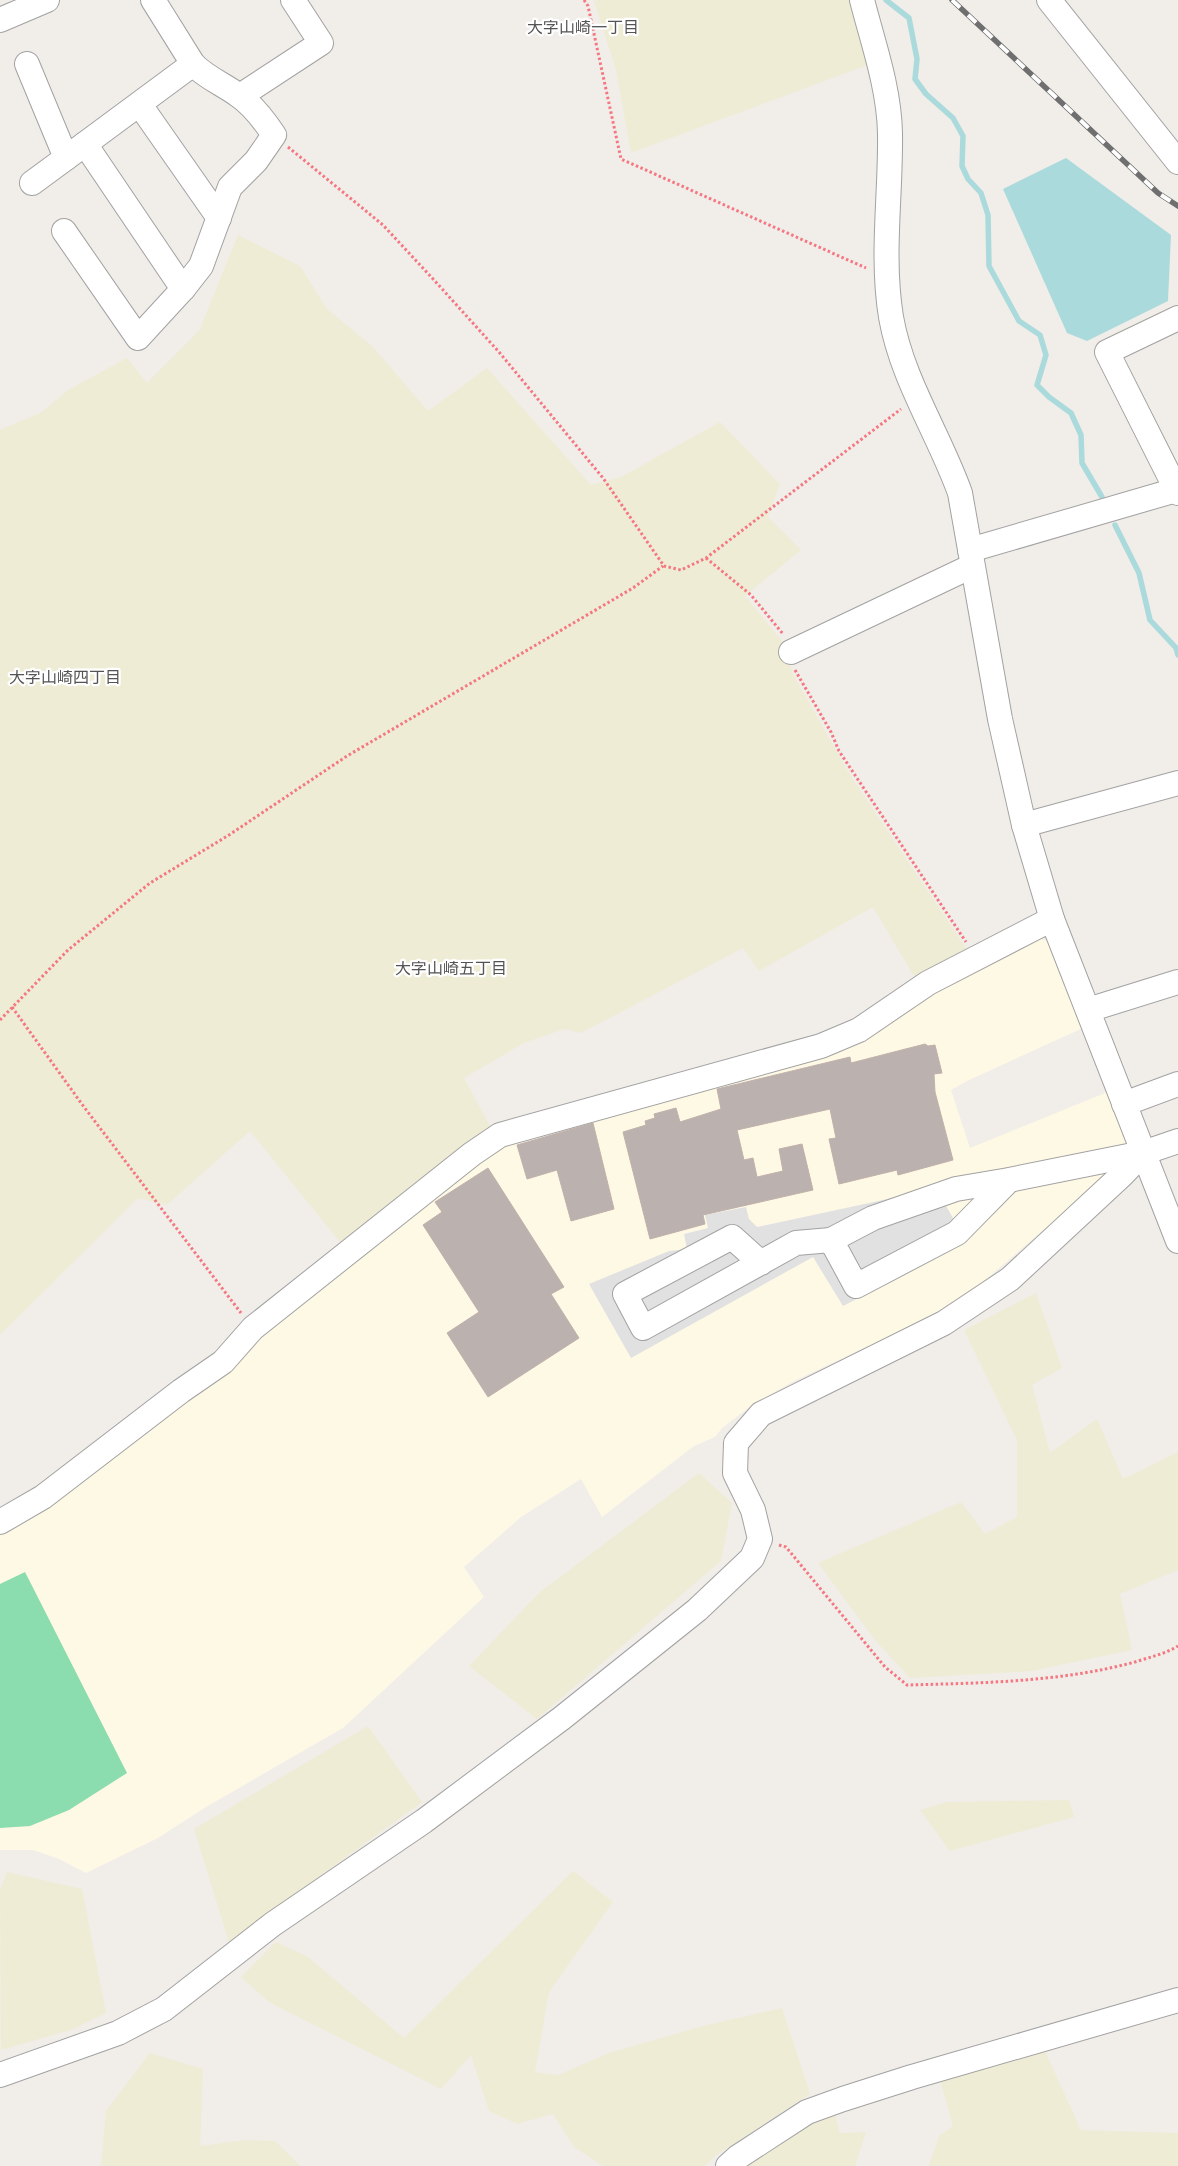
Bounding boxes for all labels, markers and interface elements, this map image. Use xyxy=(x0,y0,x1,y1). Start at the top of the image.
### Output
district label: 大字山崎一丁目 xyxy=(527,18,639,37)
district label: 大字山崎四丁目 xyxy=(9,668,121,687)
district label: 大字山崎五丁目 xyxy=(395,959,507,978)

